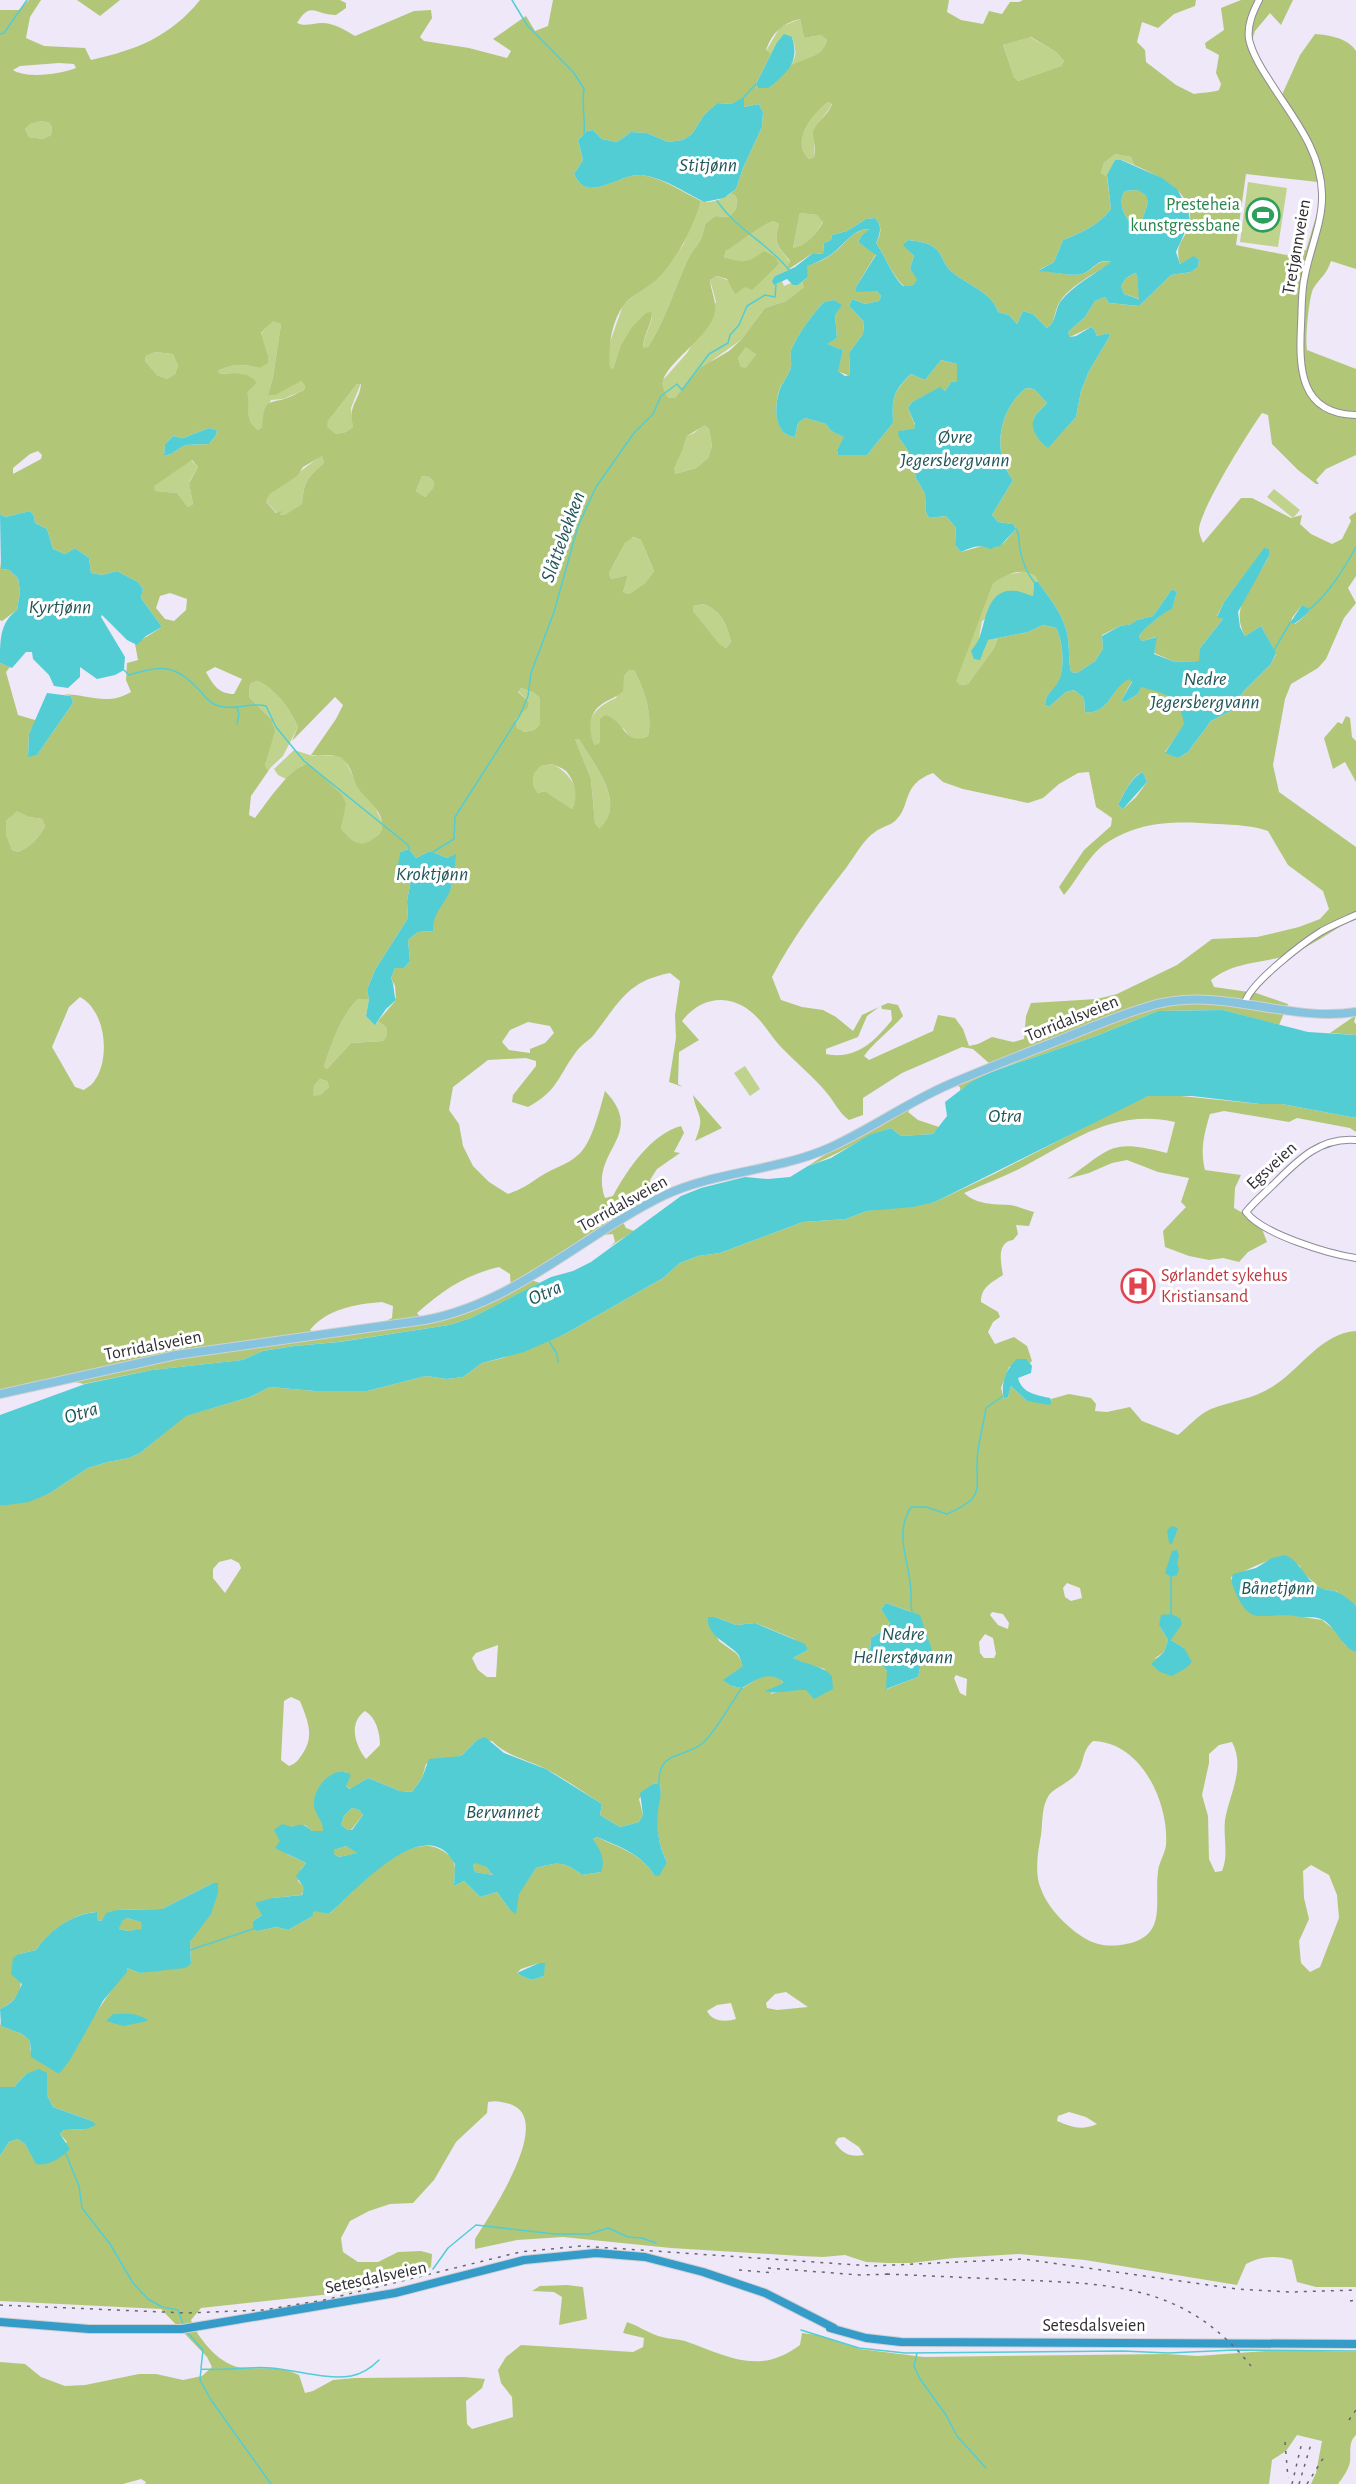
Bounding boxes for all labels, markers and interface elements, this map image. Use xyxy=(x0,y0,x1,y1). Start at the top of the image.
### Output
water label: Stitjønn xyxy=(679,155,737,175)
place label: Presteheia kunstgressbane xyxy=(1130,196,1240,235)
sports icon: Presteheia kunstgressbane xyxy=(1245,197,1281,233)
street label: Tretjønnveien xyxy=(1280,198,1314,296)
water label: Øvre Jegersbergvann xyxy=(899,427,1010,470)
water label: Slåttebekken xyxy=(537,489,589,585)
water label: Kyrtjønn xyxy=(29,597,91,617)
water label: Nedre Jegersbergvann xyxy=(1149,669,1260,712)
water label: Kroktjønn xyxy=(396,864,468,884)
street label: Torridalsveien xyxy=(1023,992,1121,1046)
water label: Otra xyxy=(988,1106,1022,1126)
street label: Egsveien xyxy=(1244,1139,1300,1193)
street label: Torridalsveien xyxy=(576,1172,670,1236)
place label: Sørlandet sykehus Kristiansand xyxy=(1161,1267,1288,1306)
hospital icon: Sørlandet sykehus Kristiansand xyxy=(1120,1268,1156,1304)
water label: Otra xyxy=(525,1277,565,1309)
street label: Torridalsveien xyxy=(103,1328,203,1364)
water label: Otra xyxy=(62,1398,100,1428)
water label: Bånetjønn xyxy=(1241,1578,1315,1598)
water label: Nedre Hellerstøvann xyxy=(853,1624,953,1667)
water label: Bervannet xyxy=(466,1802,540,1822)
street label: Setesdalsveien xyxy=(324,2258,428,2298)
street label: Setesdalsveien xyxy=(1042,2317,1146,2335)

